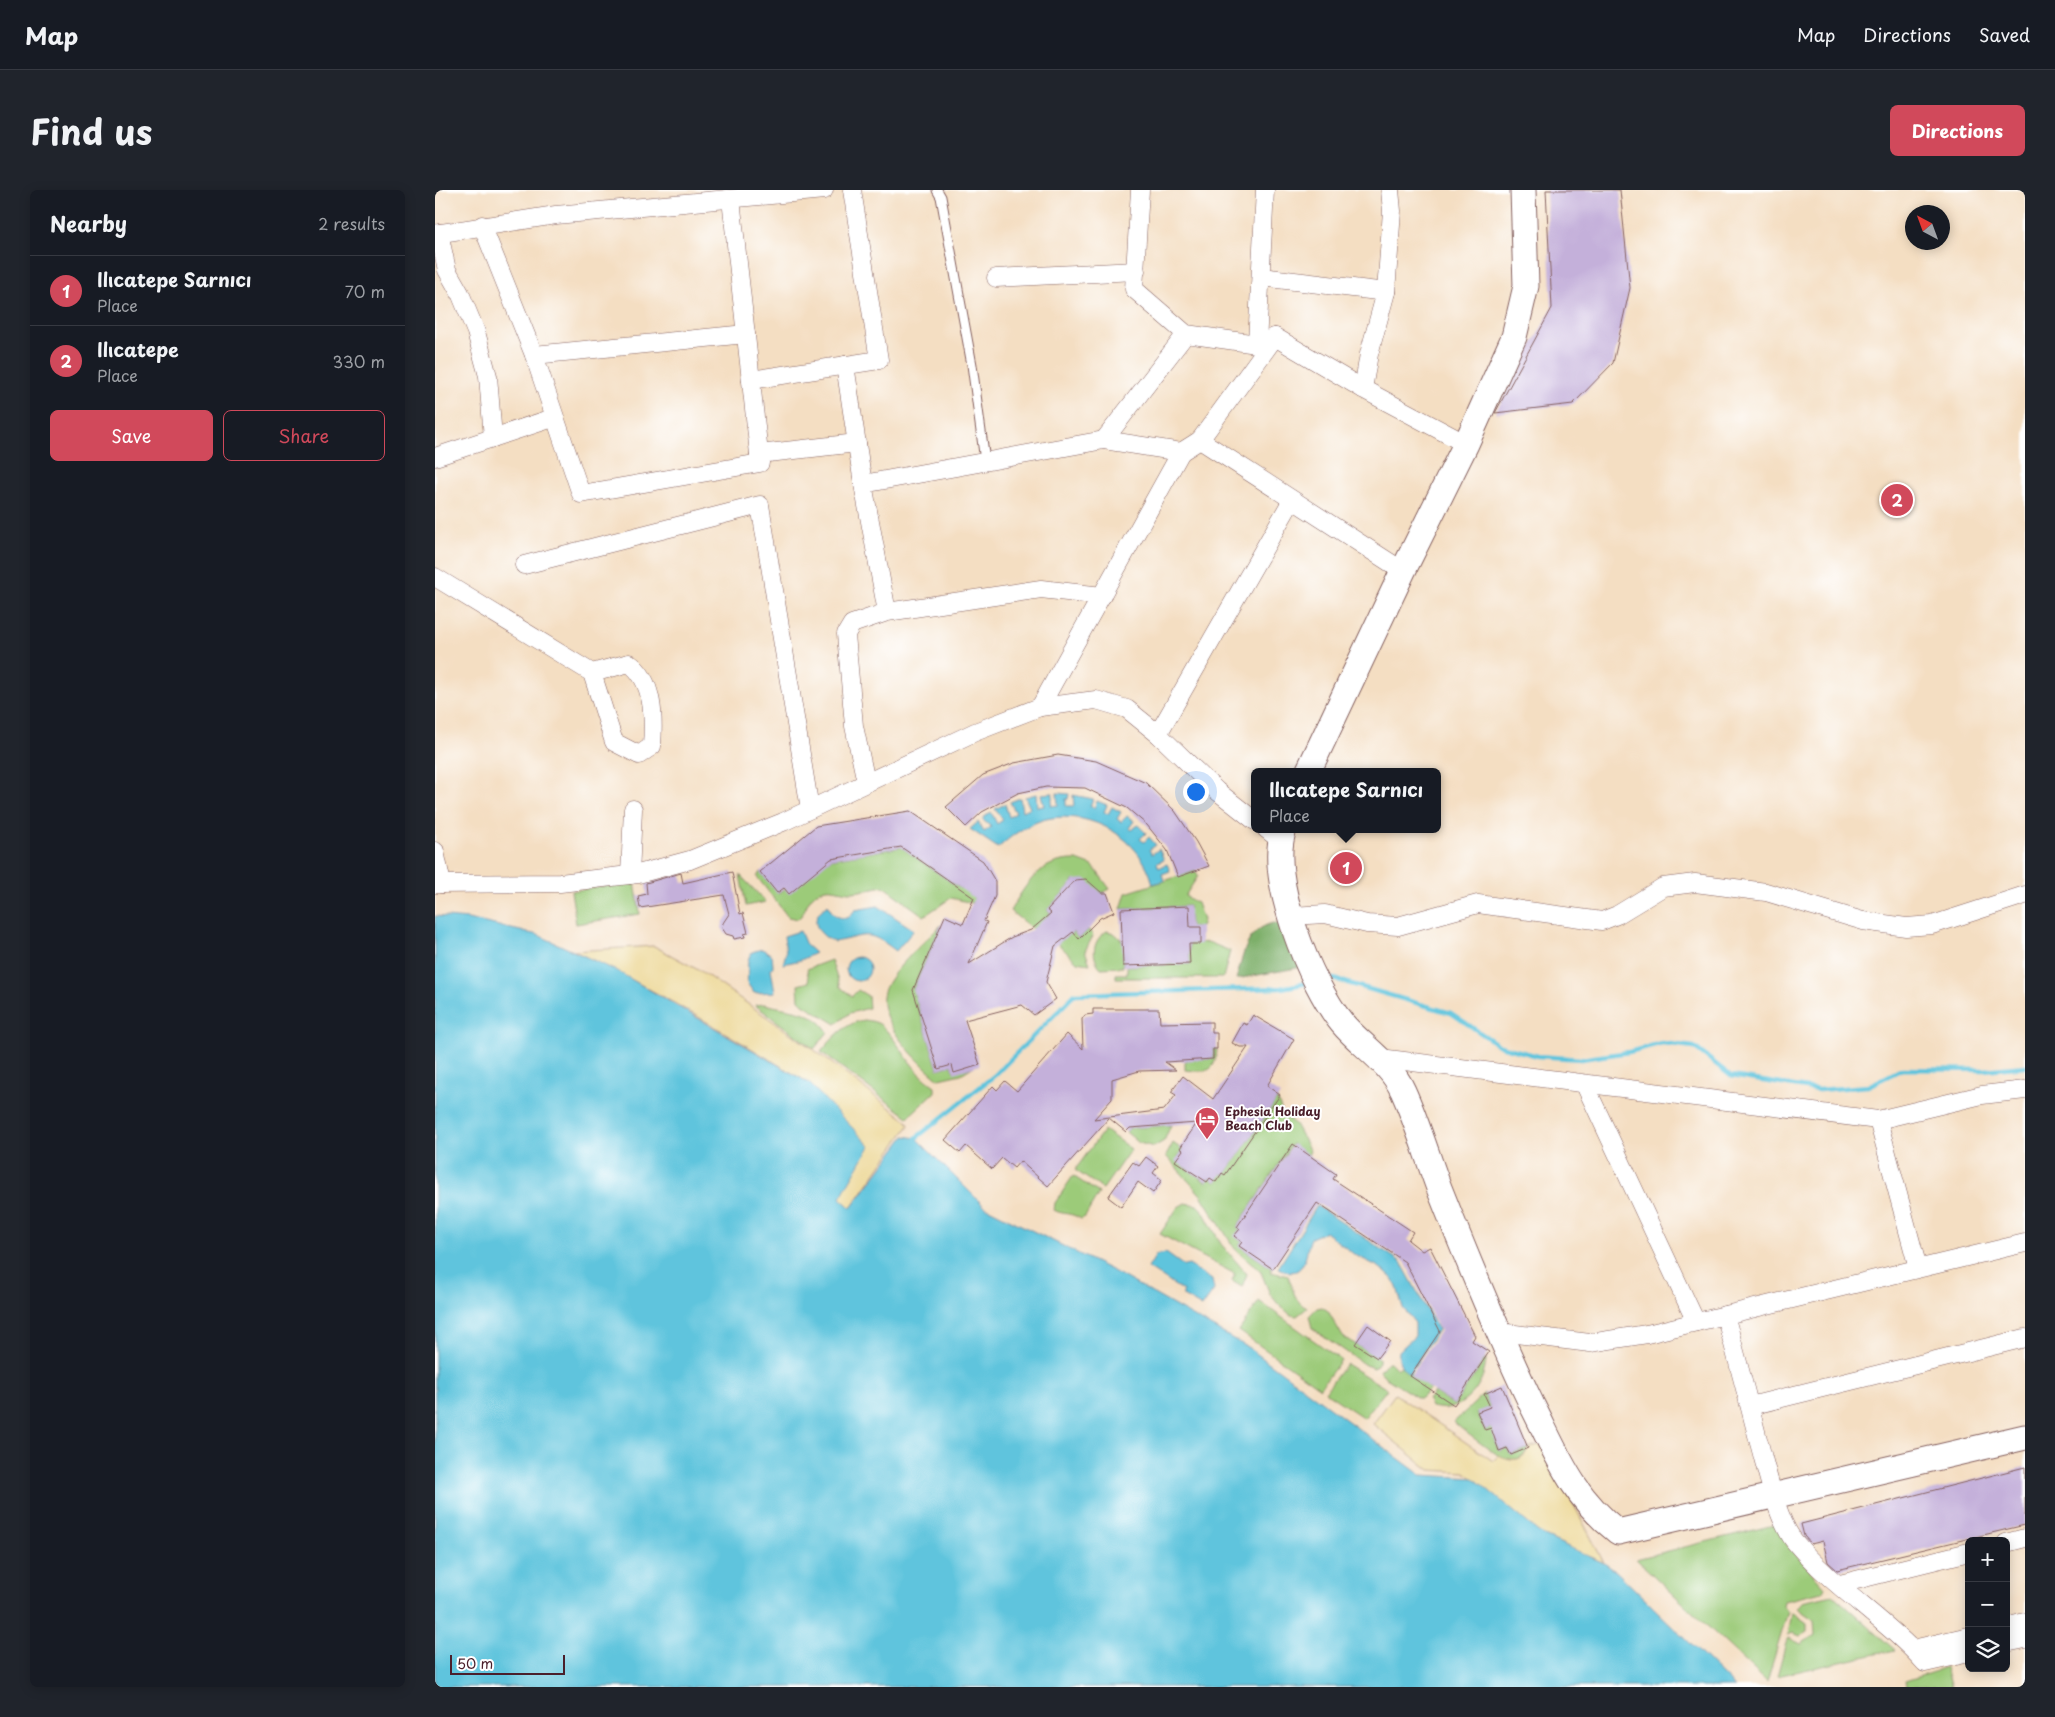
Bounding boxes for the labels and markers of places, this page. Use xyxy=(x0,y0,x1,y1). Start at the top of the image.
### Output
pin: 2 xyxy=(1881,481,1913,519)
pin: 1 xyxy=(1330,849,1362,887)
place label: Ephesia Holiday Beach Club xyxy=(1225,1102,1321,1134)
hotel icon: Ephesia Holiday Beach Club xyxy=(1194,1106,1220,1140)

